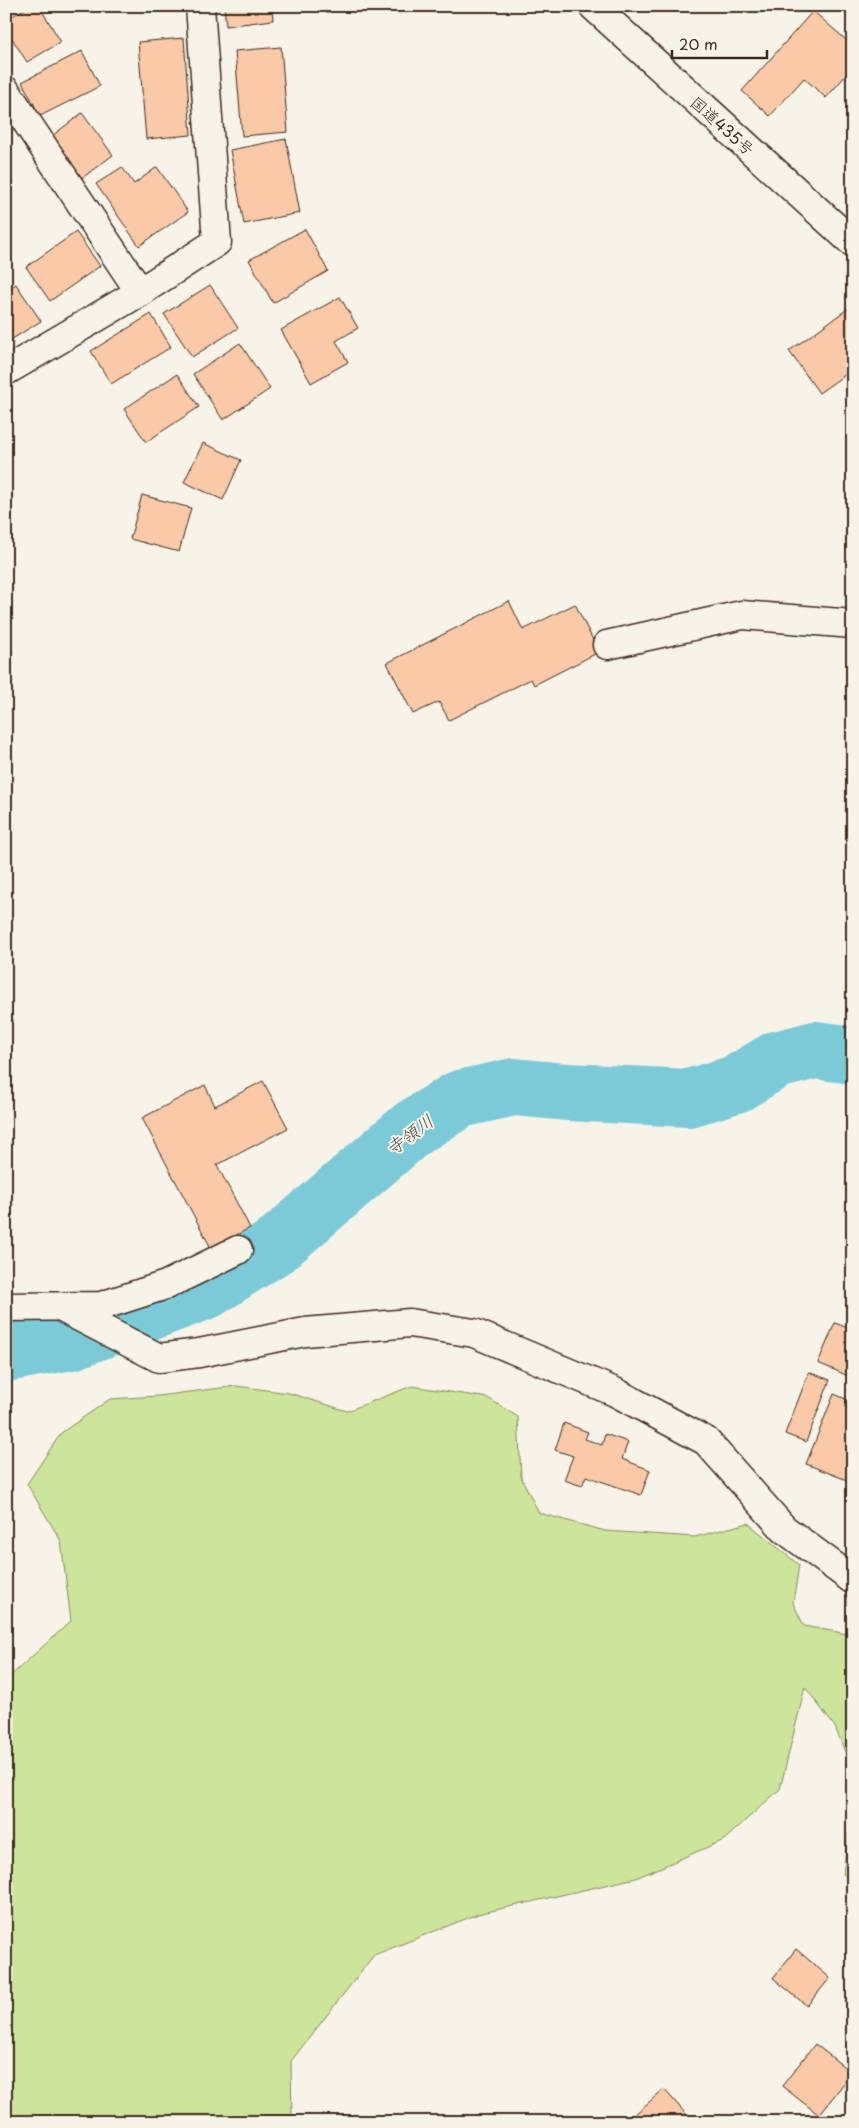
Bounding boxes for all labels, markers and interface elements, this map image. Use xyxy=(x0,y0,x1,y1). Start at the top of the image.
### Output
scale bar xyxy=(672,28,766,60)
text: 20 m xyxy=(679,32,718,55)
street label: 国道435号 xyxy=(686,90,760,160)
water label: 寺領川 xyxy=(379,1107,439,1161)

